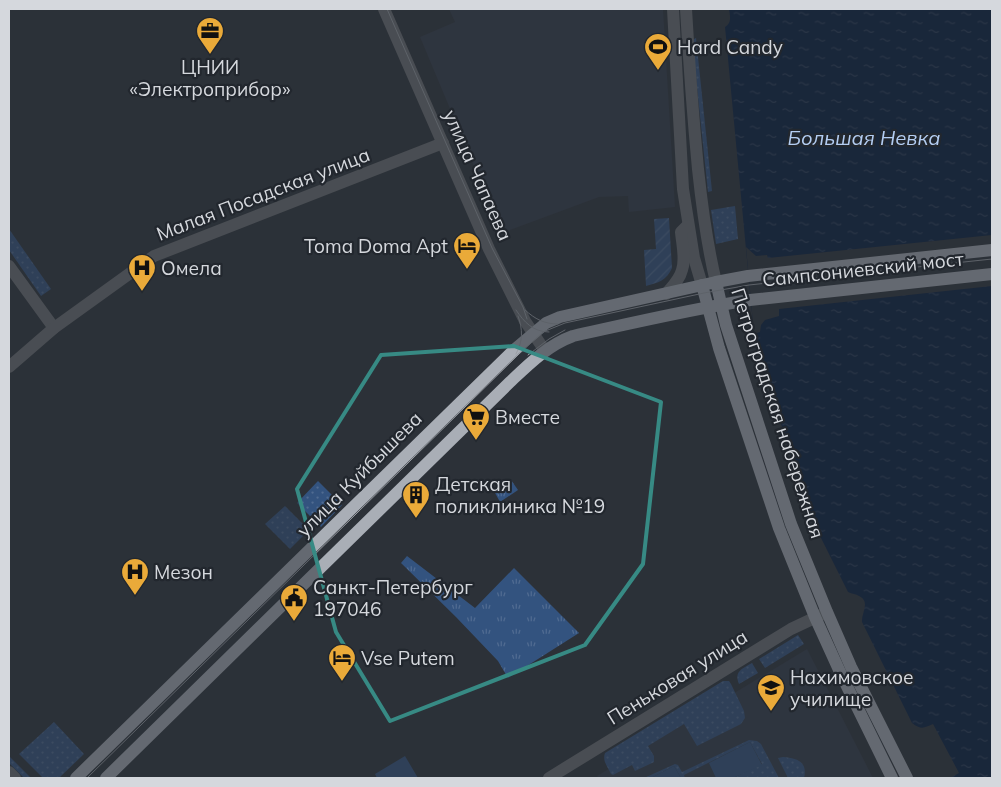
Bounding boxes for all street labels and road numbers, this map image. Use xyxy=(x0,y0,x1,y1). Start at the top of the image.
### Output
street label: улица Чапаева xyxy=(438,106,518,244)
street label: Малая Посадская улица xyxy=(153,142,373,246)
street label: Сампсониевский мост xyxy=(761,246,965,292)
street label: Петроградская набережная xyxy=(726,285,830,541)
street label: улица Куйбышева xyxy=(291,406,427,542)
street label: Пеньковая улица xyxy=(602,624,752,730)

